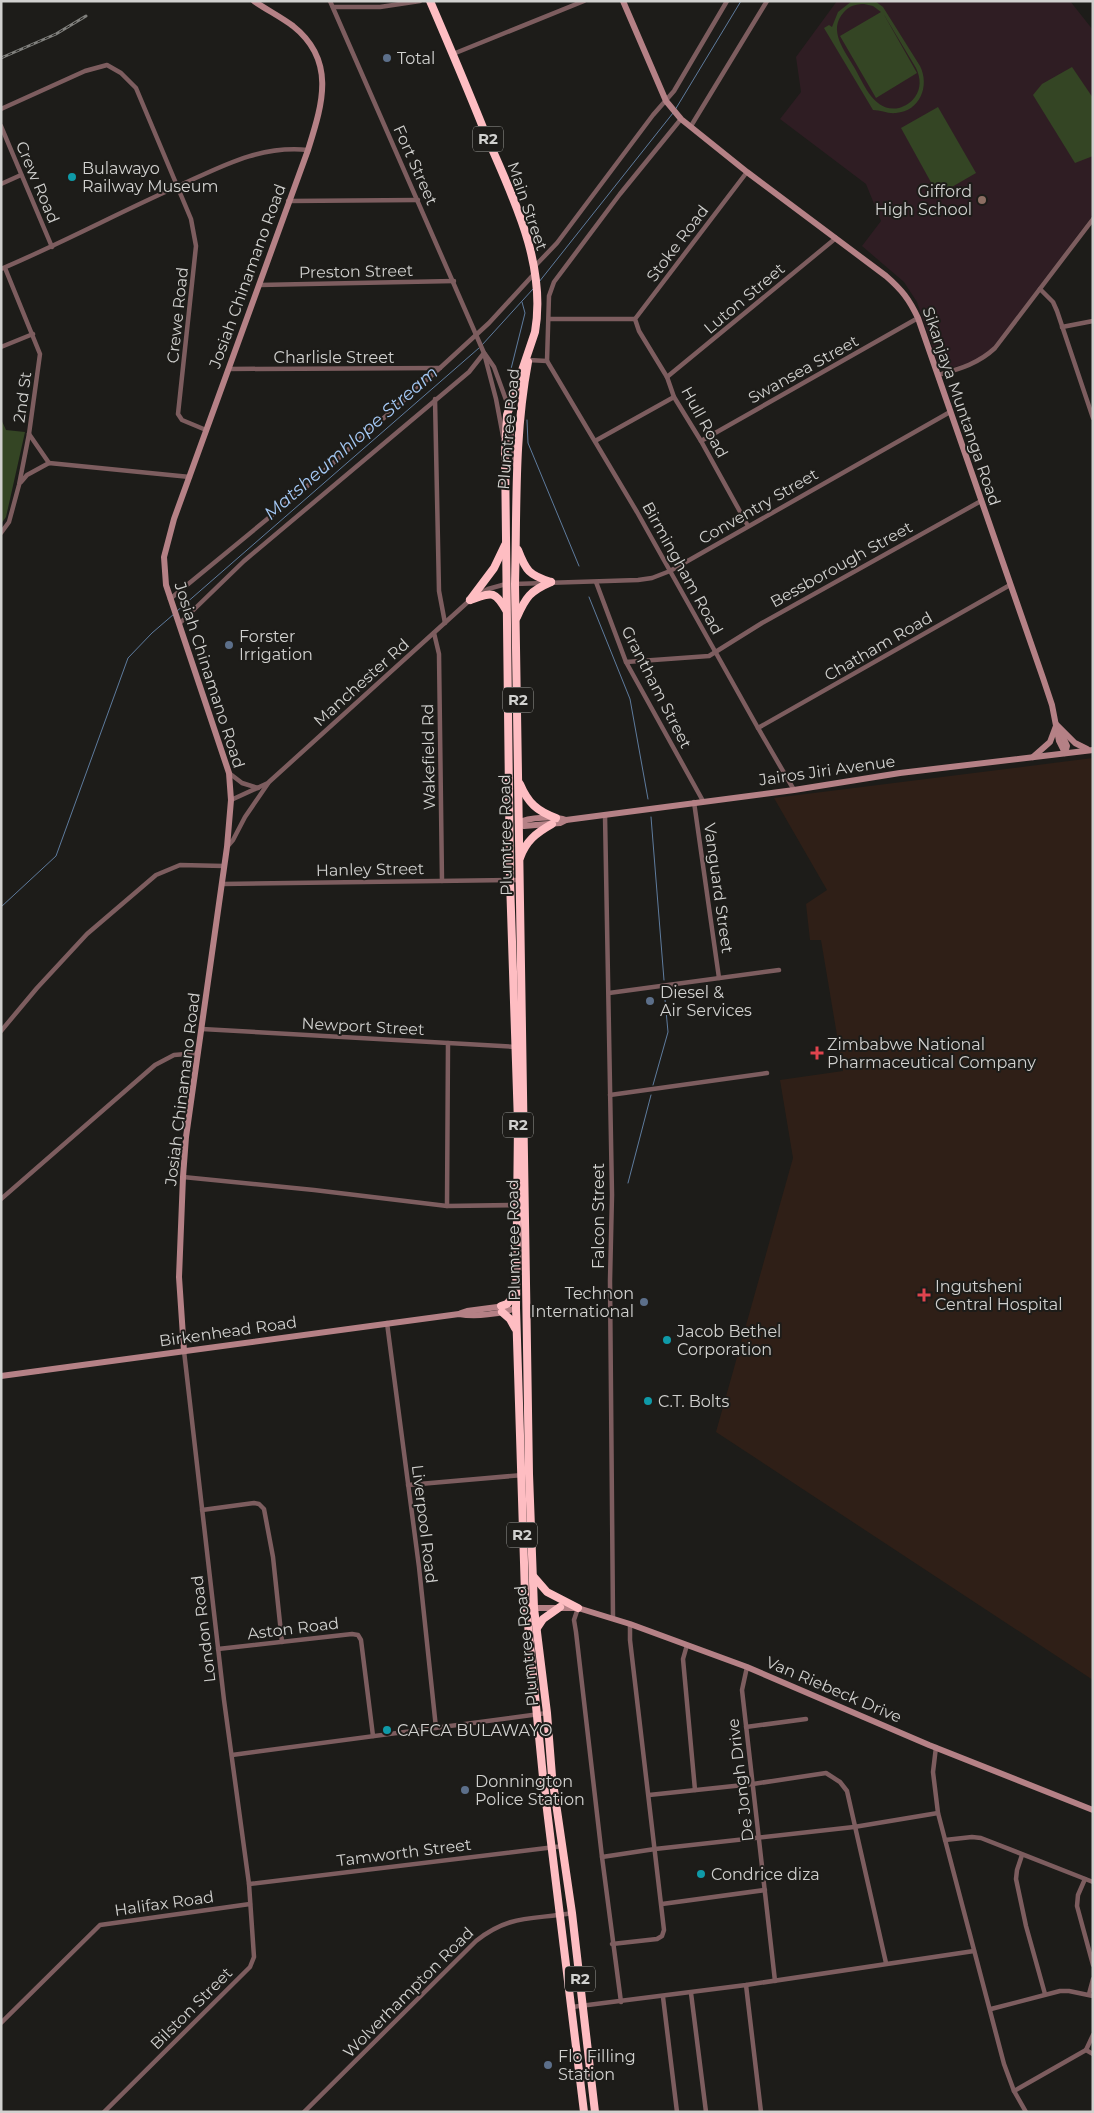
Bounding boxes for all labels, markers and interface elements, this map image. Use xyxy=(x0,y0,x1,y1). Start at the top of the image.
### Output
place label: Total xyxy=(397,49,435,68)
marker: Total xyxy=(381,52,393,64)
street label: Fort Street xyxy=(389,122,442,209)
road number: R2 xyxy=(473,126,503,152)
street label: Crew Road xyxy=(12,138,63,226)
place label: Bulawayo Railway Museum xyxy=(82,159,219,196)
street label: Main Street xyxy=(504,159,552,253)
marker: Bulawayo Railway Museum xyxy=(66,171,78,183)
street label: Josiah Chinamano Road xyxy=(205,181,290,372)
place label: Gifford High School xyxy=(875,182,972,219)
marker: Gifford High School xyxy=(976,194,988,206)
street label: Stoke Road xyxy=(642,201,712,285)
street label: Luton Street xyxy=(700,259,789,338)
street label: Preston Street xyxy=(299,261,414,282)
street label: Crewe Road xyxy=(163,266,192,364)
street label: Sikanjaya Muntanga Road xyxy=(919,304,1005,508)
street label: Swansea Street xyxy=(745,331,862,408)
street label: Charlisle Street xyxy=(274,348,395,367)
water label: Matsheumhlope Stream xyxy=(259,361,443,525)
street label: Plumtree Road xyxy=(494,368,523,490)
street label: 2nd St xyxy=(10,370,36,424)
street label: Hull Road xyxy=(677,383,732,461)
street label: Conventry Street xyxy=(695,464,822,548)
street label: Birmingham Road xyxy=(638,498,727,638)
street label: Bessborough Street xyxy=(767,517,916,611)
street label: Josiah Chinamano Road xyxy=(170,579,249,771)
street label: Chatham Road xyxy=(821,608,936,685)
street label: Grantham Street xyxy=(618,623,696,752)
place label: Forster Irrigation xyxy=(239,627,313,664)
street label: Manchester Rd xyxy=(310,635,413,730)
marker: Forster Irrigation xyxy=(223,639,235,651)
road number: R2 xyxy=(503,688,533,712)
street label: Wakefield Rd xyxy=(418,704,439,810)
street label: Jairos Jiri Avenue xyxy=(757,752,896,790)
street label: Plumtree Road xyxy=(495,774,516,896)
street label: Vanguard Street xyxy=(700,822,737,955)
street label: Hanley Street xyxy=(316,859,425,880)
place label: Diesel & Air Services xyxy=(660,983,752,1020)
street label: Josiah Chinamano Road xyxy=(161,991,204,1188)
marker: Diesel & Air Services xyxy=(644,995,656,1007)
street label: Newport Street xyxy=(301,1014,425,1039)
place label: Zimbabwe National Pharmaceutical Company xyxy=(827,1035,1036,1072)
marker: Zimbabwe National Pharmaceutical Company xyxy=(811,1047,823,1059)
road number: R2 xyxy=(503,1112,533,1138)
street label: Falcon Street xyxy=(589,1163,608,1269)
street label: Plumtree Road xyxy=(503,1179,524,1301)
place label: Ingutsheni Central Hospital xyxy=(935,1277,1062,1314)
place label: Technon International xyxy=(531,1284,634,1321)
marker: Ingutsheni Central Hospital xyxy=(917,1288,931,1302)
marker: Technon International xyxy=(638,1296,650,1308)
street label: Birkenhead Road xyxy=(158,1312,298,1351)
place label: Jacob Bethel Corporation xyxy=(676,1322,781,1359)
marker: Jacob Bethel Corporation xyxy=(661,1334,673,1346)
place label: C.T. Bolts xyxy=(658,1392,729,1411)
marker: C.T. Bolts xyxy=(642,1395,654,1407)
street label: Liverpool Road xyxy=(408,1464,441,1584)
road number: R2 xyxy=(507,1522,537,1548)
street label: London Road xyxy=(187,1574,219,1684)
street label: Plumtree Road xyxy=(511,1584,542,1707)
street label: Aston Road xyxy=(246,1613,340,1644)
street label: Van Riebeck Drive xyxy=(763,1652,904,1727)
street label: De Jongh Drive xyxy=(724,1717,757,1843)
place label: CAFCA BULAWAYO xyxy=(397,1721,552,1740)
marker: CAFCA BULAWAYO xyxy=(381,1724,393,1736)
place label: Donnington Police Station xyxy=(475,1772,585,1809)
marker: Donnington Police Station xyxy=(459,1784,471,1796)
street label: Tamworth Street xyxy=(336,1835,473,1870)
place label: Condrice diza xyxy=(711,1865,820,1884)
marker: Condrice diza xyxy=(695,1868,707,1880)
street label: Halifax Road xyxy=(113,1887,215,1920)
street label: Wolverhampton Road xyxy=(339,1923,478,2062)
street label: Bilston Street xyxy=(146,1963,237,2053)
road number: R2 xyxy=(565,1966,595,1992)
place label: Flo Filling Station xyxy=(558,2047,636,2084)
marker: Flo Filling Station xyxy=(542,2059,554,2071)

